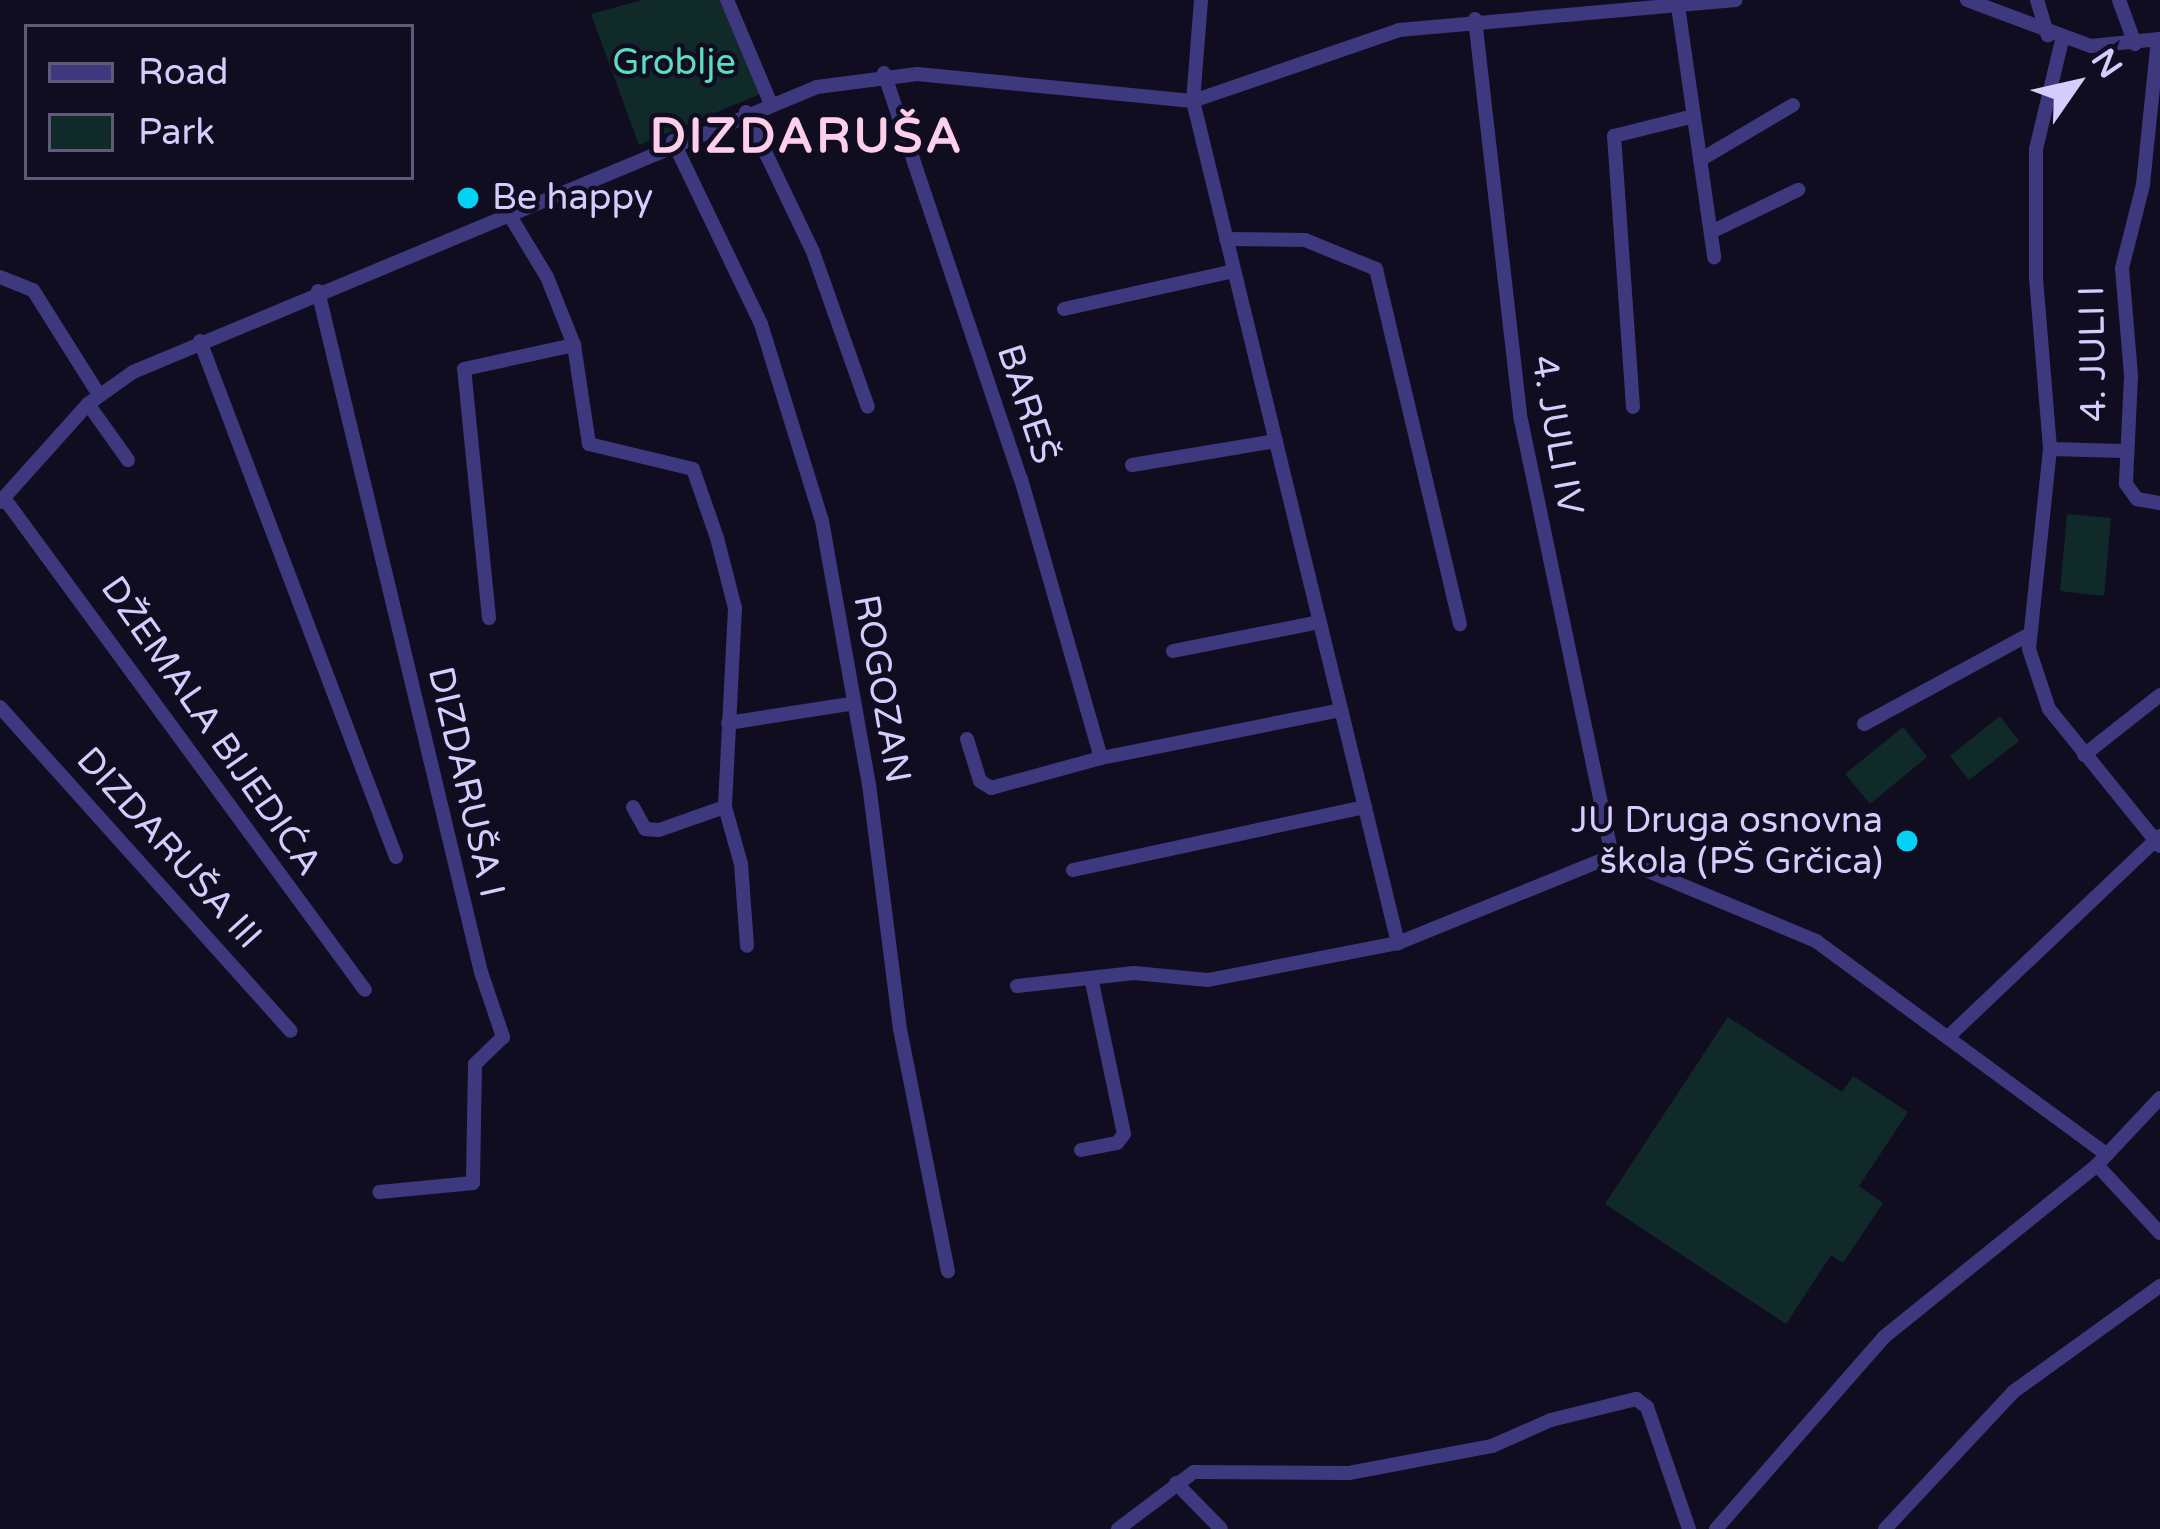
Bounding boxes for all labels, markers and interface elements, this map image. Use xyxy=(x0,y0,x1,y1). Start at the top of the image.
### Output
legend xyxy=(24,24,414,180)
north arrow xyxy=(2016,24,2136,144)
park label: Groblje xyxy=(612,41,736,85)
text: N xyxy=(2083,42,2130,85)
text: Road xyxy=(138,51,228,94)
district label: DIZDARUŠA xyxy=(650,109,964,167)
text: Park xyxy=(138,111,215,154)
place label: Be happy xyxy=(492,176,653,220)
marker: Be happy xyxy=(455,185,481,211)
street label: 4. JULI I xyxy=(2070,286,2116,422)
street label: BAREŠ xyxy=(988,339,1066,469)
street label: 4. JULI IV xyxy=(1522,352,1592,518)
street label: DŽEMALA BIJEDIĆA xyxy=(92,568,330,884)
street label: ROGOZAN xyxy=(844,592,920,786)
street label: DIZDARUŠA I xyxy=(419,663,513,901)
street label: DIZDARUŠA III xyxy=(67,739,271,957)
place label: JU Druga osnovna škola (PŠ Grčica) xyxy=(1571,798,1883,883)
marker: JU Druga osnovna škola (PŠ Grčica) xyxy=(1894,828,1920,854)

